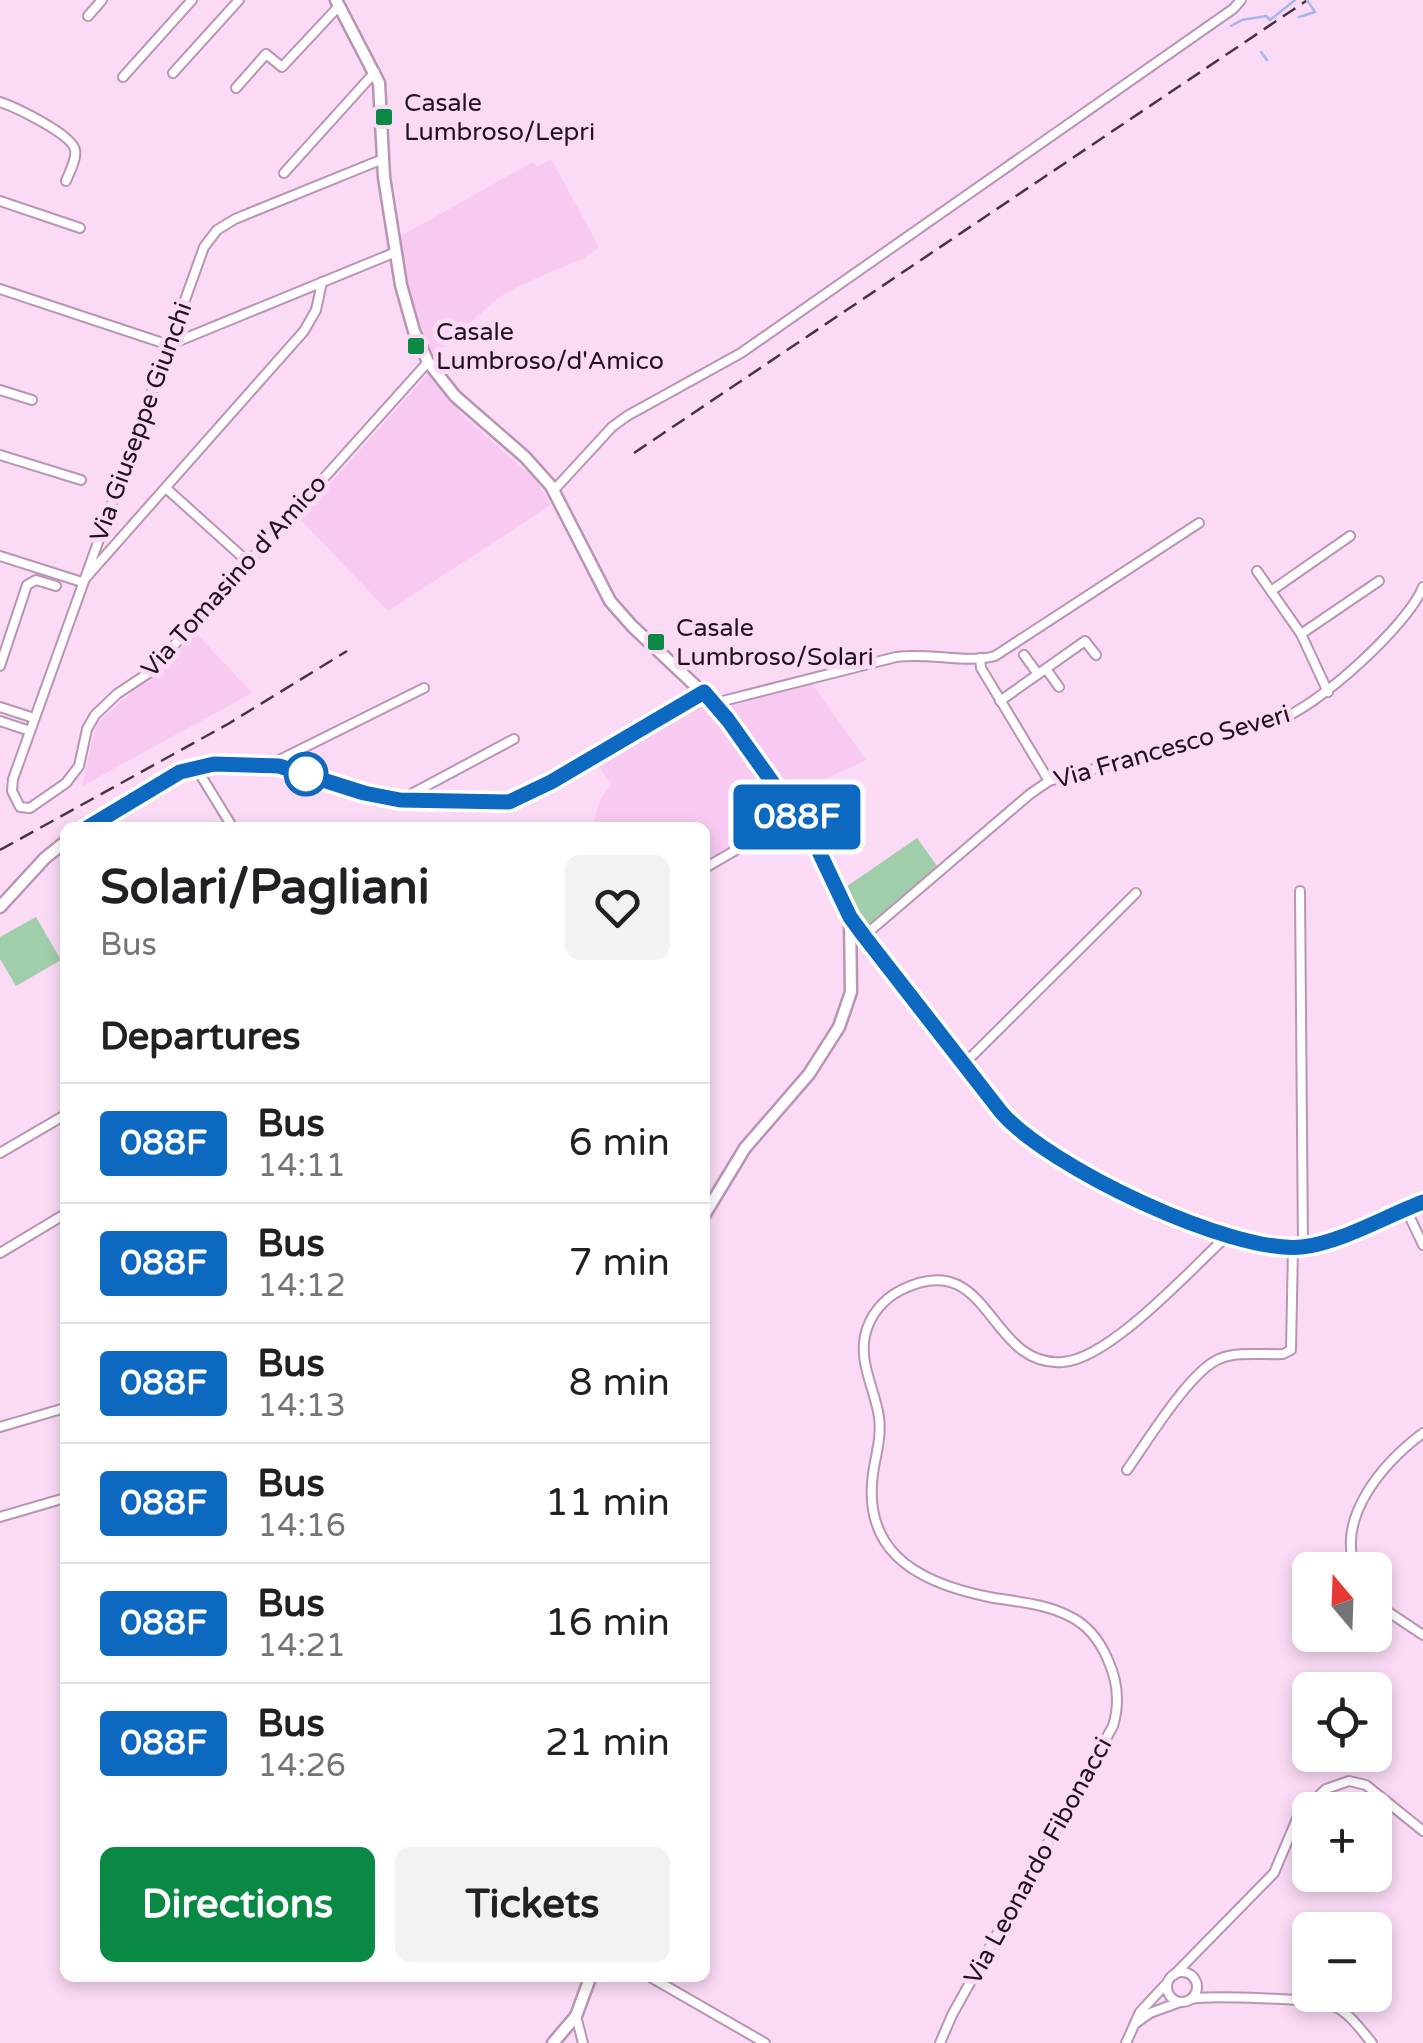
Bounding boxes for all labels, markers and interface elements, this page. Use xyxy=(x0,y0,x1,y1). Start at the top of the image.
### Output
place label: Casale Lumbroso/Lepri xyxy=(404,88,595,147)
marker: Casale Lumbroso/Lepri xyxy=(373,106,395,128)
street label: Via Giuseppe Giunchi xyxy=(84,298,198,546)
place label: Casale Lumbroso/d'Amico xyxy=(436,317,664,376)
marker: Casale Lumbroso/d'Amico xyxy=(405,335,427,357)
street label: Via Tomasino d'Amico xyxy=(135,469,333,683)
place label: Casale Lumbroso/Solari xyxy=(676,613,874,672)
marker: Casale Lumbroso/Solari xyxy=(645,631,667,653)
street label: Via Francesco Severi xyxy=(1051,699,1293,795)
unlabelled marker xyxy=(285,753,327,795)
line badge: 088F xyxy=(727,784,867,850)
text: 088F xyxy=(753,796,841,838)
button: heart xyxy=(565,855,670,960)
text: Solari/Pagliani xyxy=(100,859,430,917)
text: Bus xyxy=(100,926,157,964)
text: Departures xyxy=(100,1014,301,1060)
text: Bus xyxy=(257,1101,325,1147)
text: 6 min xyxy=(569,1120,670,1166)
text: 088F xyxy=(120,1122,207,1164)
text: 14:11 xyxy=(257,1147,346,1185)
text: Bus xyxy=(257,1221,325,1267)
text: 7 min xyxy=(569,1240,670,1286)
text: 088F xyxy=(120,1242,207,1284)
text: 14:12 xyxy=(257,1267,346,1305)
text: Bus xyxy=(257,1341,325,1387)
text: 8 min xyxy=(569,1360,670,1406)
text: 088F xyxy=(120,1362,207,1404)
text: 14:13 xyxy=(257,1387,346,1425)
text: Bus xyxy=(257,1461,325,1507)
text: 11 min xyxy=(545,1480,670,1526)
text: 088F xyxy=(120,1482,207,1524)
text: 14:16 xyxy=(257,1507,346,1545)
north arrow xyxy=(1292,1552,1392,1652)
map controls xyxy=(1292,1552,1392,2012)
text: Bus xyxy=(257,1581,325,1627)
text: 16 min xyxy=(545,1600,670,1646)
text: 088F xyxy=(120,1602,207,1644)
text: 14:21 xyxy=(257,1627,346,1665)
button: locate xyxy=(1292,1672,1392,1772)
text: Bus xyxy=(257,1701,325,1747)
text: 21 min xyxy=(545,1720,670,1766)
text: 088F xyxy=(120,1722,207,1764)
street label: Via Leonardo Fibonacci xyxy=(958,1732,1118,1990)
text: 14:26 xyxy=(257,1747,346,1785)
button: + xyxy=(1292,1792,1392,1892)
button: Directions xyxy=(100,1847,375,1962)
button: Tickets xyxy=(395,1847,670,1962)
button: − xyxy=(1292,1912,1392,2012)

